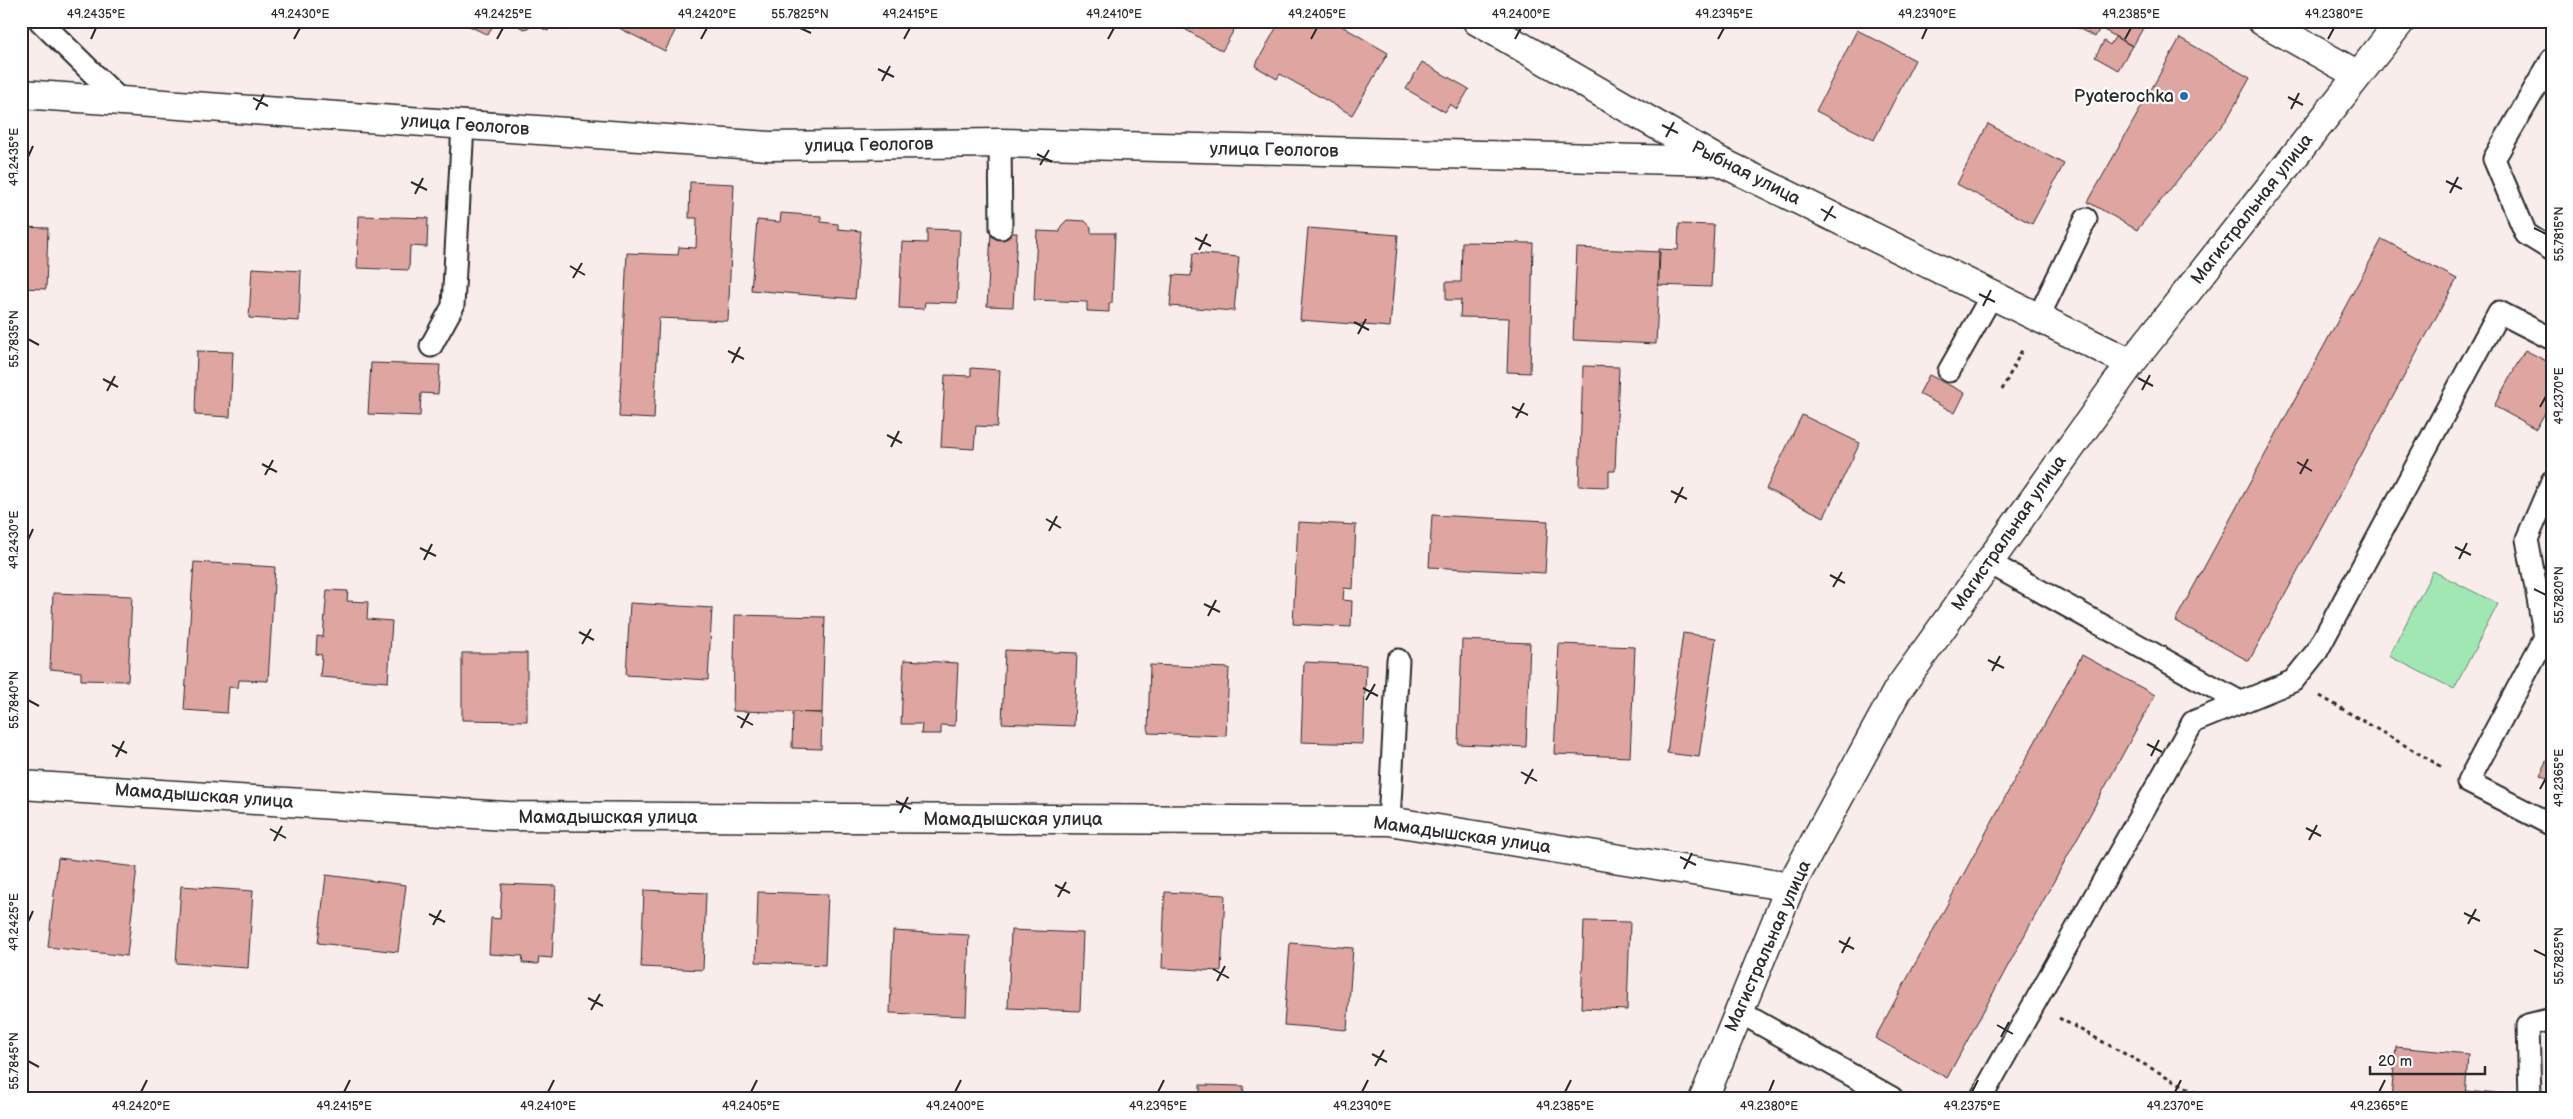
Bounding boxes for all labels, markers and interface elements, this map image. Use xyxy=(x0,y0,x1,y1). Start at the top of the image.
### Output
text: 49.2435°E xyxy=(67,7,125,22)
text: 49.2430°E xyxy=(271,7,329,22)
text: 49.2425°E xyxy=(474,7,532,22)
text: 49.2420°E xyxy=(678,7,736,22)
text: 55.7825°N xyxy=(771,7,829,22)
text: 49.2415°E xyxy=(882,7,938,22)
text: 49.2410°E xyxy=(1086,7,1142,22)
text: 49.2405°E xyxy=(1288,7,1346,22)
text: 49.2400°E xyxy=(1492,7,1550,22)
text: 49.2395°E xyxy=(1695,7,1753,22)
text: 49.2390°E xyxy=(1898,7,1956,22)
text: 49.2385°E xyxy=(2102,7,2160,22)
text: 49.2380°E xyxy=(2305,7,2363,22)
place label: Pyaterochka xyxy=(2074,86,2174,107)
marker: Pyaterochka xyxy=(2178,90,2190,102)
street label: улица Геологов xyxy=(400,110,531,140)
text: 49.2435°E xyxy=(7,128,22,186)
street label: Магистральная улица xyxy=(2187,129,2318,289)
street label: улица Геологов xyxy=(804,133,934,157)
street label: Рыбная улица xyxy=(1688,136,1804,210)
street label: улица Геологов xyxy=(1209,138,1339,162)
text: 55.7815°N xyxy=(2552,207,2567,261)
text: 55.7835°N xyxy=(7,310,22,368)
text: 49.2370°E xyxy=(2552,367,2567,425)
street label: Магистральная улица xyxy=(1947,451,2071,615)
text: 49.2430°E xyxy=(7,511,22,569)
text: 55.7820°N xyxy=(2552,566,2567,624)
text: 55.7840°N xyxy=(7,671,22,729)
text: 49.2365°E xyxy=(2552,749,2567,807)
street label: Мамадышская улица xyxy=(114,779,295,813)
street label: Мамадышская улица xyxy=(518,807,698,828)
street label: Мамадышская улица xyxy=(923,809,1103,830)
street label: Мамадышская улица xyxy=(1372,812,1553,858)
street label: Магистральная улица xyxy=(1721,857,1815,1035)
text: 49.2425°E xyxy=(7,893,22,951)
text: 55.7825°N xyxy=(2552,927,2567,985)
text: 55.7845°N xyxy=(7,1032,22,1090)
scale bar xyxy=(2370,1044,2486,1076)
text: 20 m xyxy=(2378,1052,2412,1071)
text: 49.2420°E xyxy=(112,1099,170,1114)
text: 49.2415°E xyxy=(316,1099,372,1114)
text: 49.2410°E xyxy=(520,1099,576,1114)
text: 49.2405°E xyxy=(722,1099,780,1114)
text: 49.2400°E xyxy=(926,1099,984,1114)
text: 49.2395°E xyxy=(1129,1099,1187,1114)
text: 49.2390°E xyxy=(1333,1099,1391,1114)
text: 49.2385°E xyxy=(1536,1099,1594,1114)
text: 49.2380°E xyxy=(1740,1099,1798,1114)
text: 49.2375°E xyxy=(1944,1099,2001,1114)
text: 49.2370°E xyxy=(2146,1099,2204,1114)
text: 49.2365°E xyxy=(2350,1099,2408,1114)

